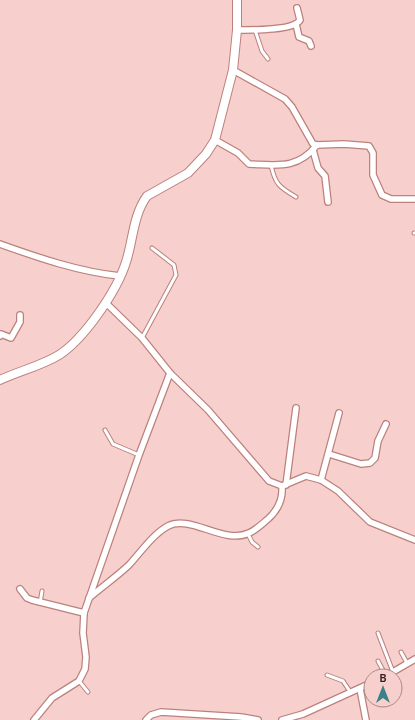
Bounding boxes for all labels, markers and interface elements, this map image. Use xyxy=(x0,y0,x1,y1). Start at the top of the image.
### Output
north arrow xyxy=(363,668,403,708)
text: B xyxy=(379,671,387,685)

